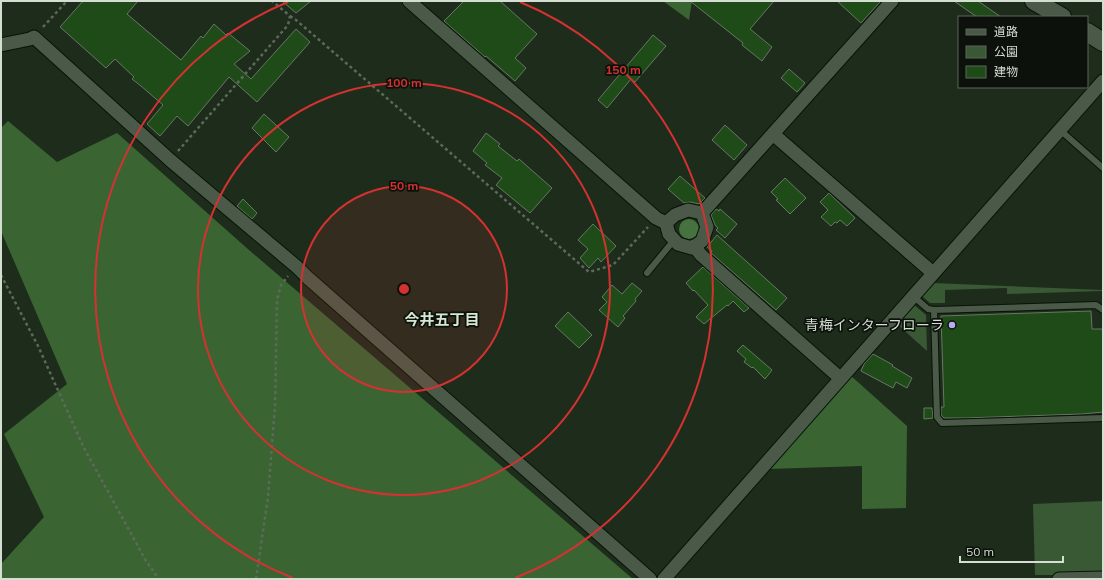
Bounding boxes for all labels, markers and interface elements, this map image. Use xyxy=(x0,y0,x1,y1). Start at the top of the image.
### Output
legend xyxy=(958,16,1088,88)
text: 道路 xyxy=(994,24,1018,39)
text: 公園 xyxy=(994,44,1018,59)
text: 150 m xyxy=(605,62,641,77)
text: 建物 xyxy=(994,64,1018,79)
text: 100 m xyxy=(386,75,422,90)
text: 50 m xyxy=(390,178,418,193)
centre of rings xyxy=(397,282,411,296)
district label: 今井五丁目 xyxy=(404,310,480,329)
place label: 青梅インターフローラ xyxy=(805,316,944,334)
marker: 青梅インターフローラ xyxy=(947,320,957,330)
scale bar xyxy=(960,538,1063,564)
text: 50 m xyxy=(966,544,994,559)

